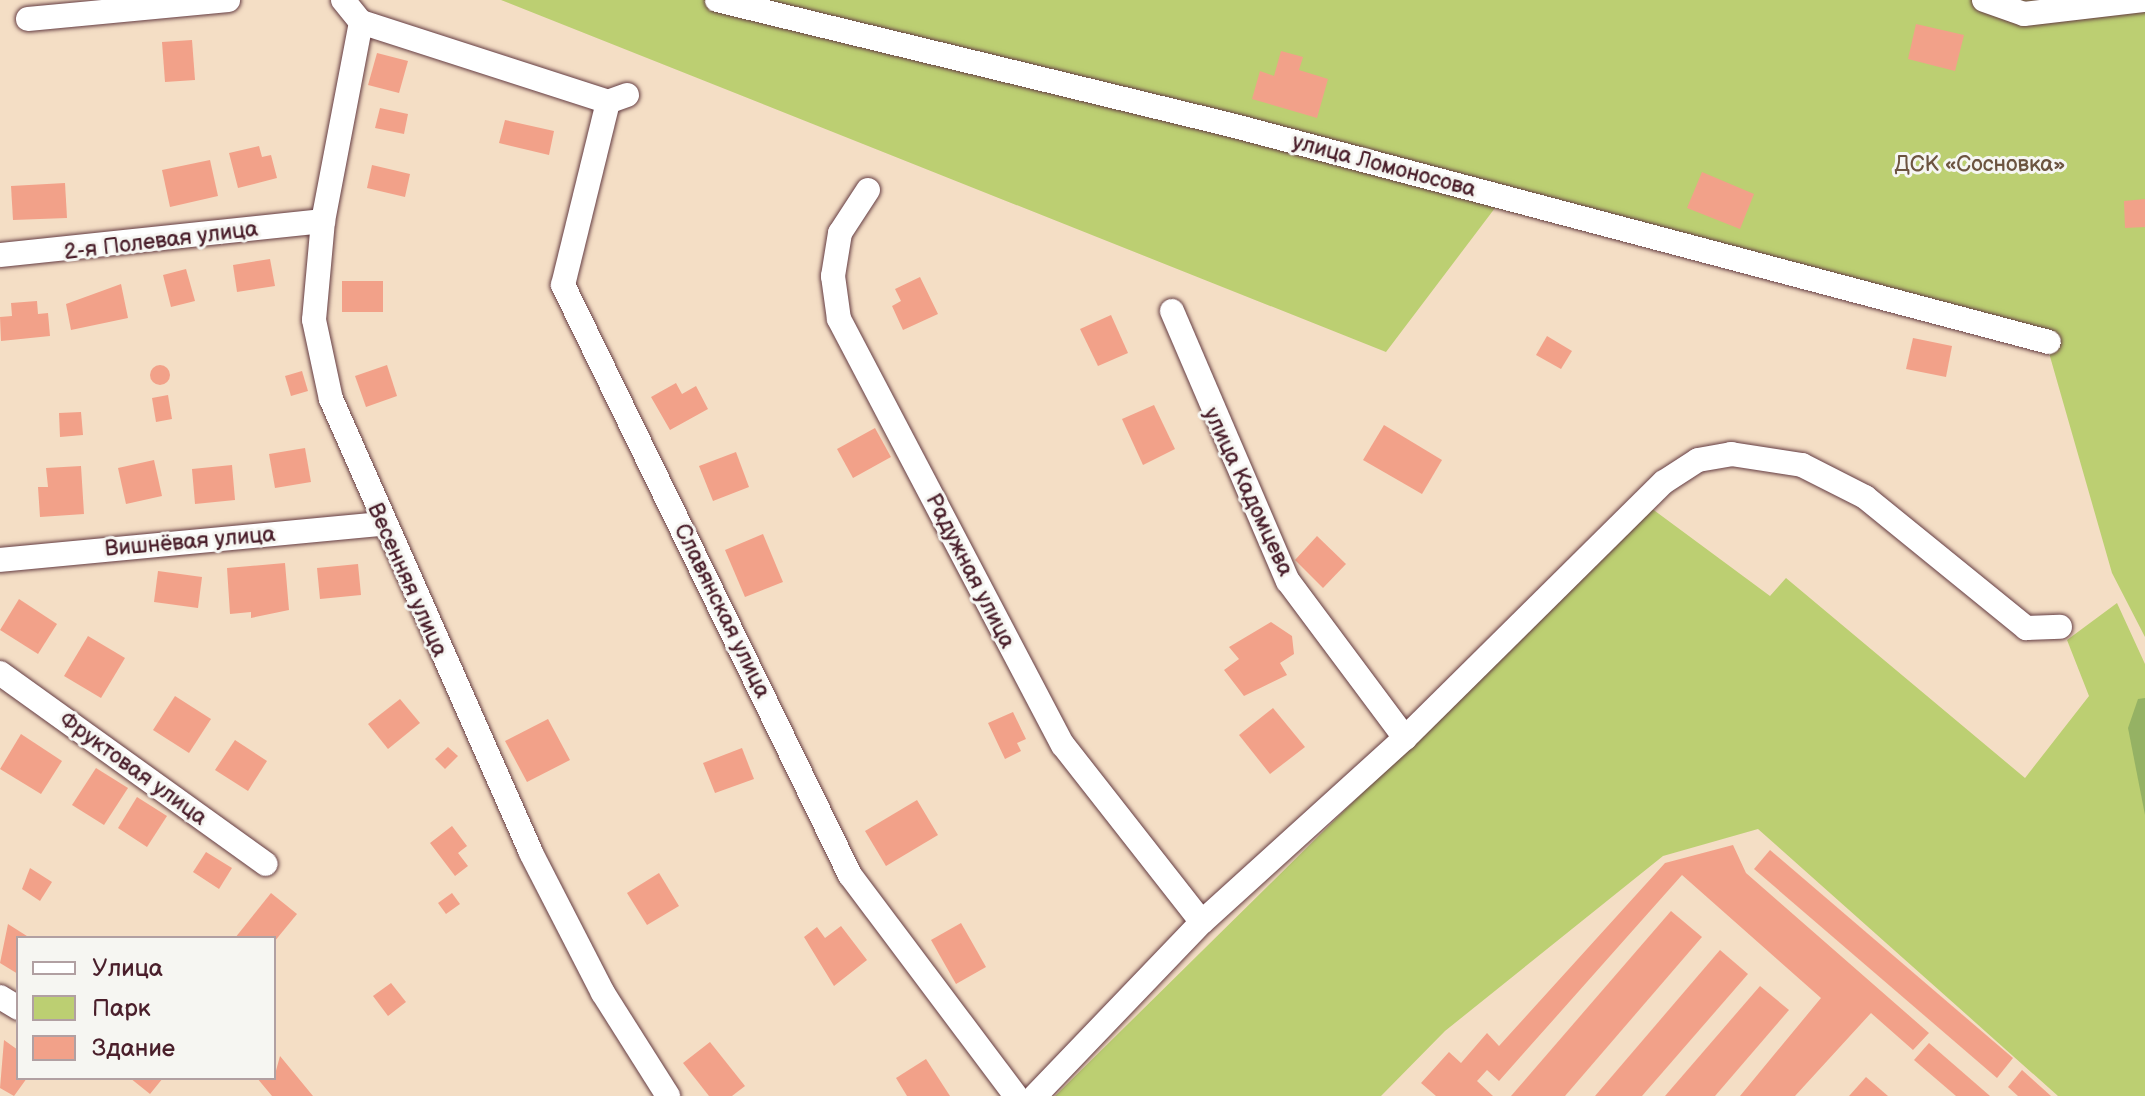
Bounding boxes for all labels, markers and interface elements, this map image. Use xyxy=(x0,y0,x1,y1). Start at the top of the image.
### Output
street label: улица Ломоносова xyxy=(1289,129,1479,203)
park label: ДСК «Сосновка» xyxy=(1894,152,2066,178)
street label: 2-я Полевая улица xyxy=(63,216,259,266)
street label: улица Кадомцева xyxy=(1197,403,1299,581)
street label: Радужная улица xyxy=(920,489,1020,653)
street label: Весенняя улица xyxy=(361,499,453,661)
street label: Славянская улица xyxy=(668,520,776,702)
street label: Вишнёвая улица xyxy=(104,521,276,563)
street label: Фруктовая улица xyxy=(54,707,212,831)
legend xyxy=(16,936,276,1080)
text: Улица xyxy=(92,954,163,983)
text: Парк xyxy=(92,994,150,1023)
text: Здание xyxy=(92,1034,175,1063)

